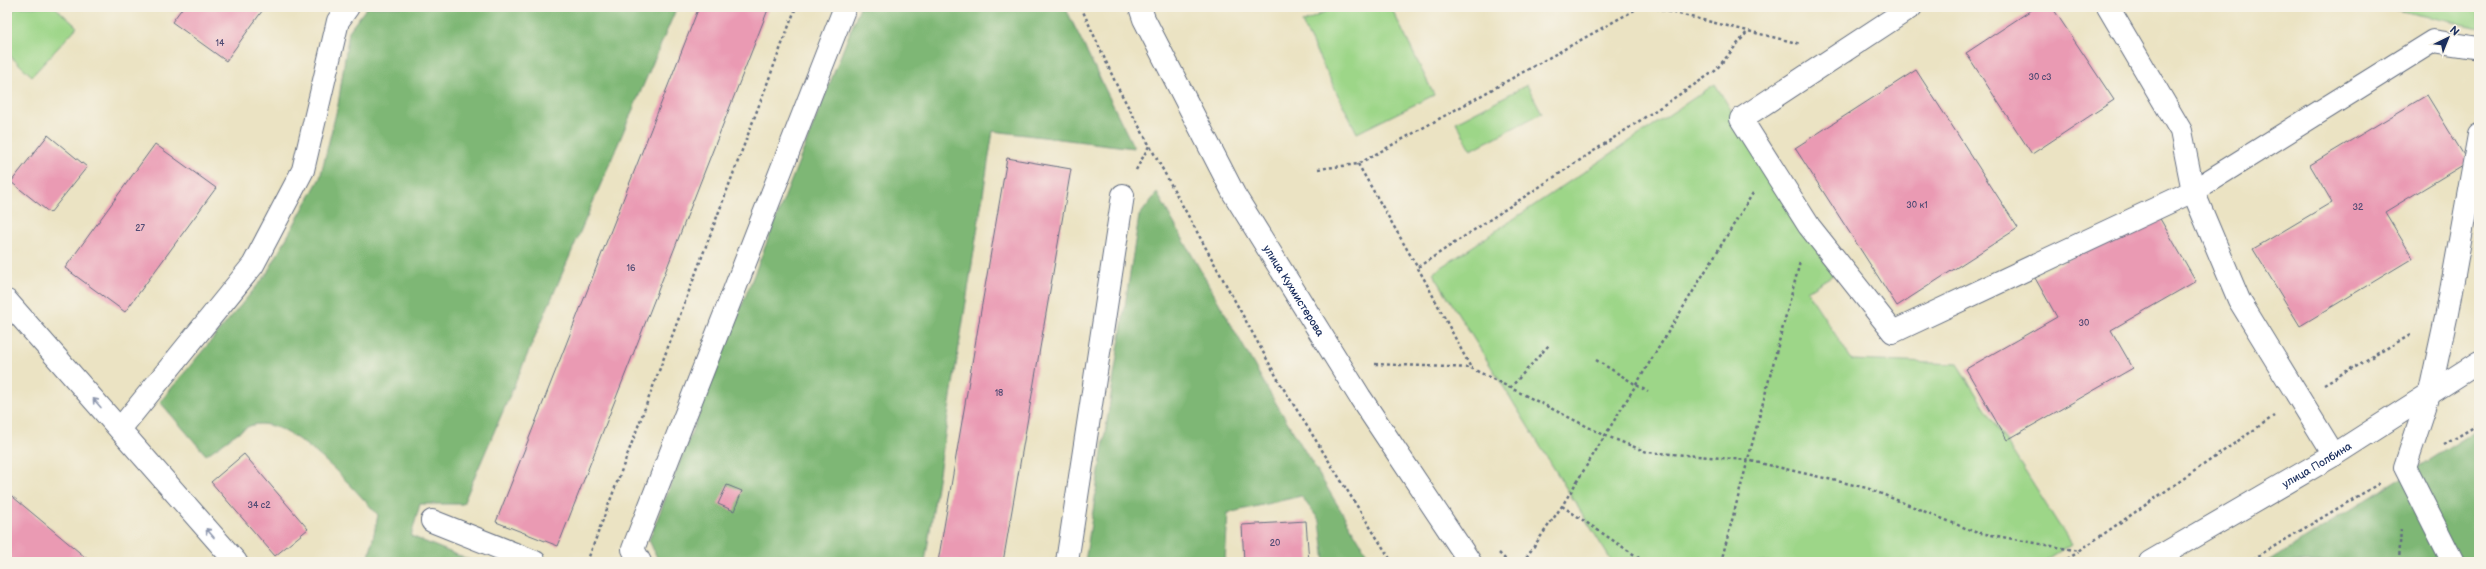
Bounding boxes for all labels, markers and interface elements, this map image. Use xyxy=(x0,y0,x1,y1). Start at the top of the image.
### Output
north arrow xyxy=(2428,18,2468,58)
text: N xyxy=(2447,23,2462,39)
house number: 14 xyxy=(216,38,225,49)
house number: 30 с3 xyxy=(2028,72,2052,83)
house number: 30 к1 xyxy=(1906,200,1928,211)
house number: 32 xyxy=(2353,202,2364,213)
house number: 27 xyxy=(135,223,145,234)
street label: улица Кухмистерова xyxy=(1261,242,1327,339)
house number: 16 xyxy=(627,263,636,274)
house number: 30 xyxy=(2079,318,2089,329)
house number: 18 xyxy=(995,388,1003,399)
one-way arrow xyxy=(92,398,101,409)
street label: улица Полбина xyxy=(2280,439,2354,490)
house number: 34 с2 xyxy=(247,500,271,511)
one-way arrow xyxy=(206,528,215,538)
house number: 20 xyxy=(1270,538,1280,549)

